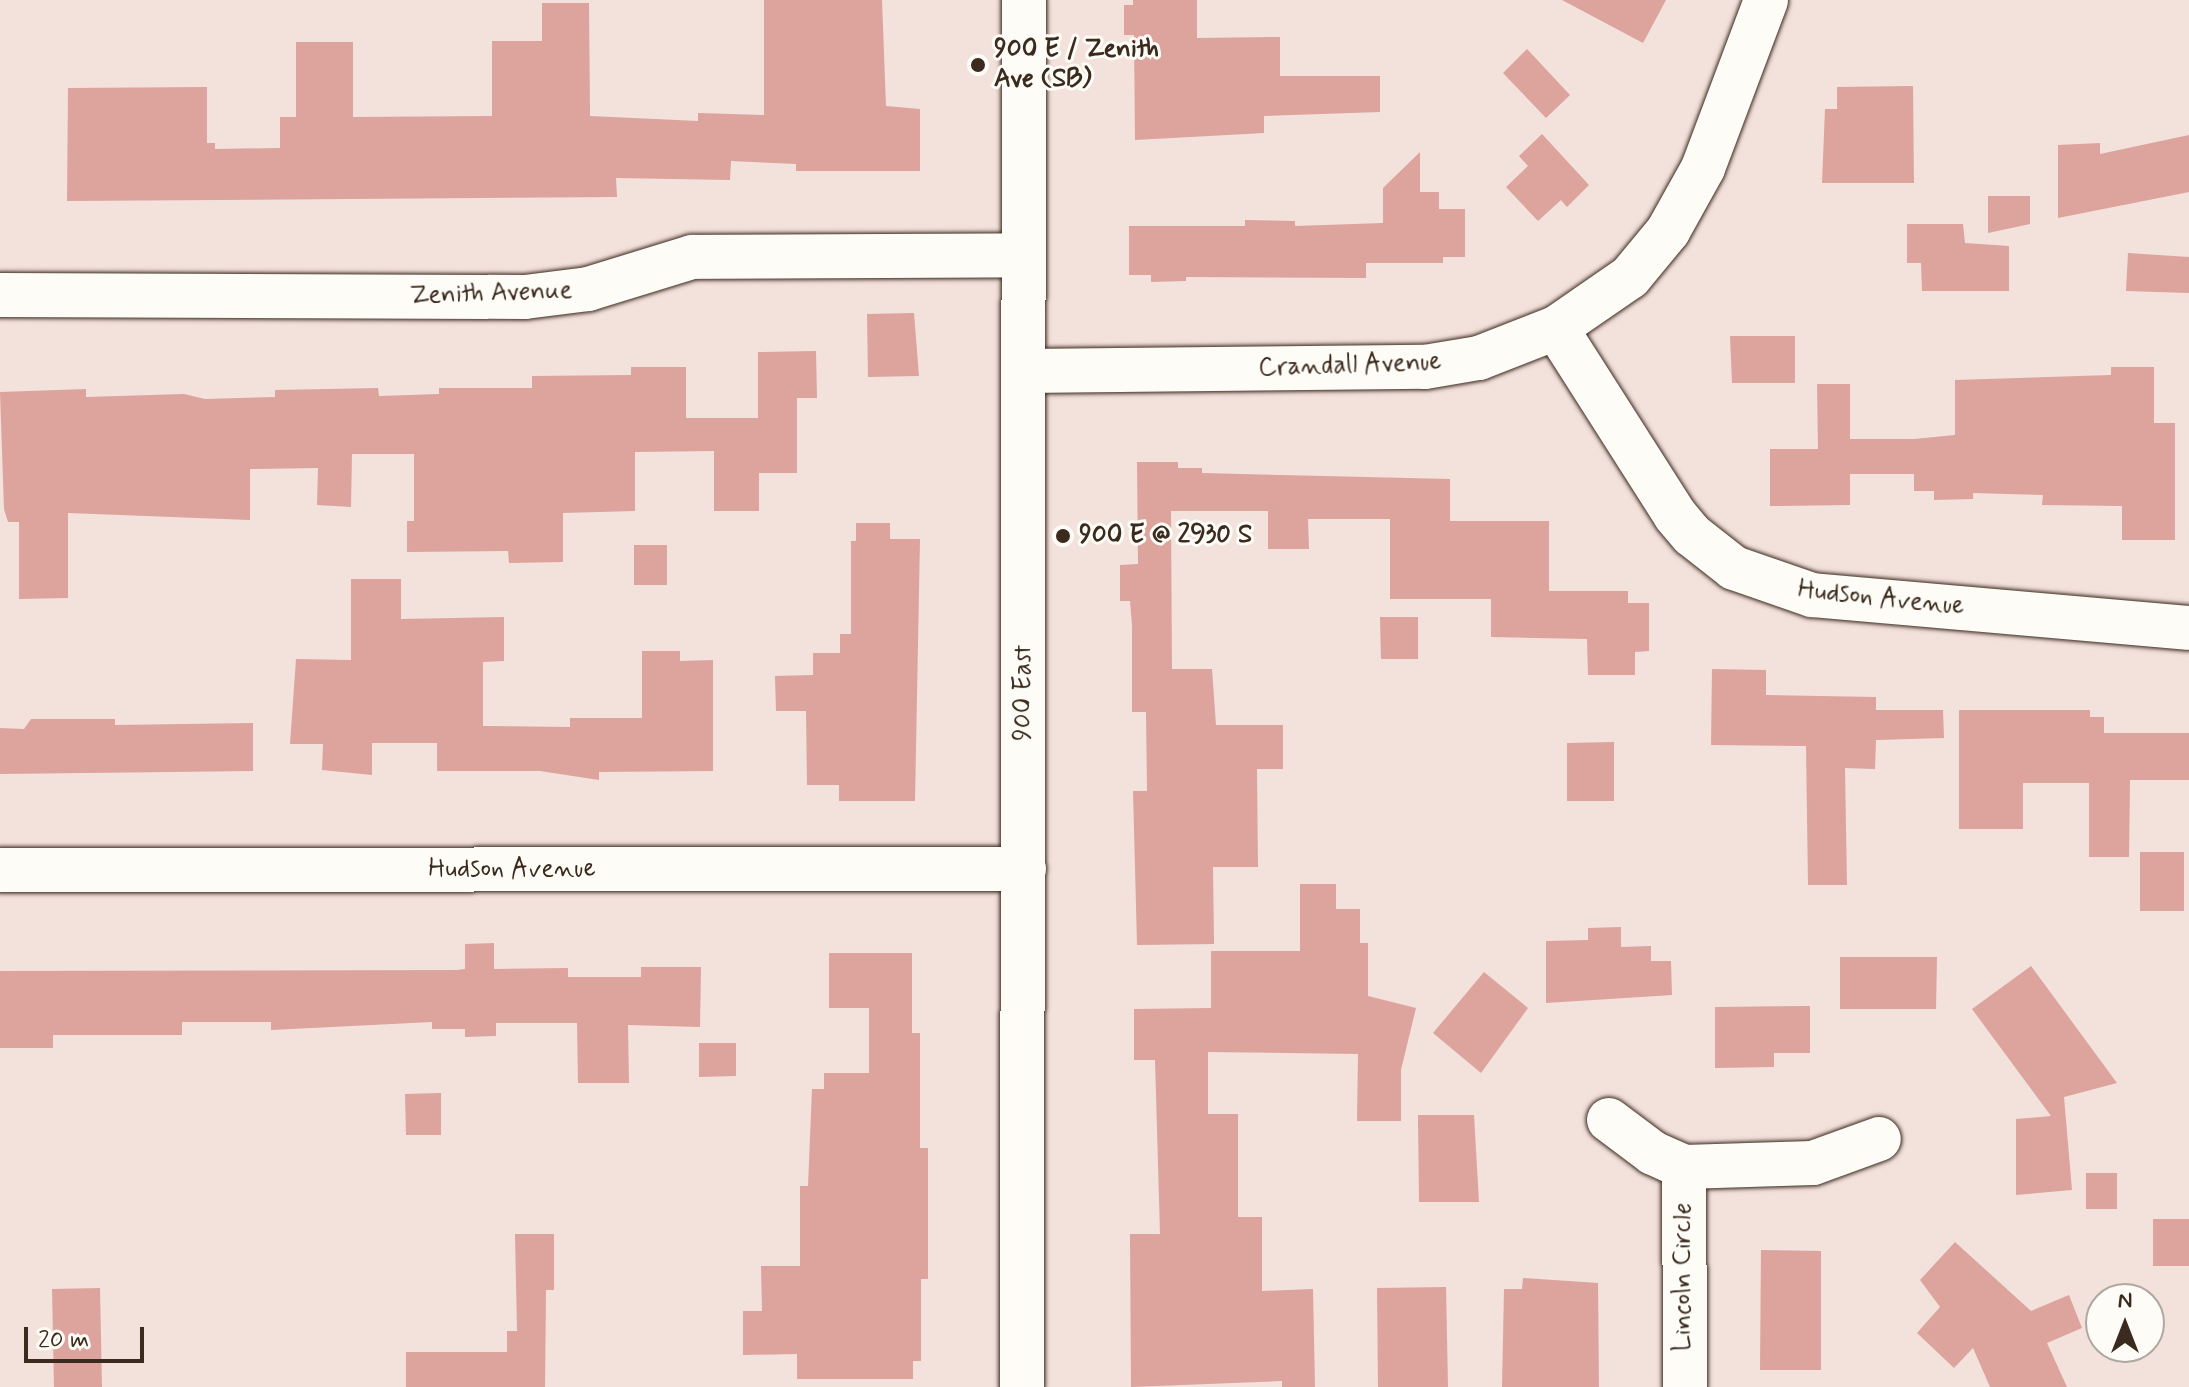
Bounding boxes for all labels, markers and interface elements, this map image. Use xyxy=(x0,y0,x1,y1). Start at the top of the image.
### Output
place label: 900 E / Zenith Ave (SB) xyxy=(994,34,1159,96)
marker: 900 E / Zenith Ave (SB) xyxy=(969,56,987,74)
street label: Zenith Avenue xyxy=(409,276,573,312)
street label: Crandall Avenue xyxy=(1256,347,1444,385)
place label: 900 E @ 2930 S xyxy=(1079,520,1252,552)
marker: 900 E @ 2930 S xyxy=(1054,527,1072,545)
street label: Hudson Avenue xyxy=(1798,575,1964,623)
street label: 900 East xyxy=(1008,645,1040,741)
street label: Hudson Avenue xyxy=(430,854,594,886)
street label: Lincoln Circle xyxy=(1668,1202,1700,1352)
north arrow xyxy=(2085,1283,2165,1363)
text: N xyxy=(2118,1287,2132,1315)
scale bar xyxy=(28,1311,148,1361)
text: 20 m xyxy=(38,1325,89,1356)

